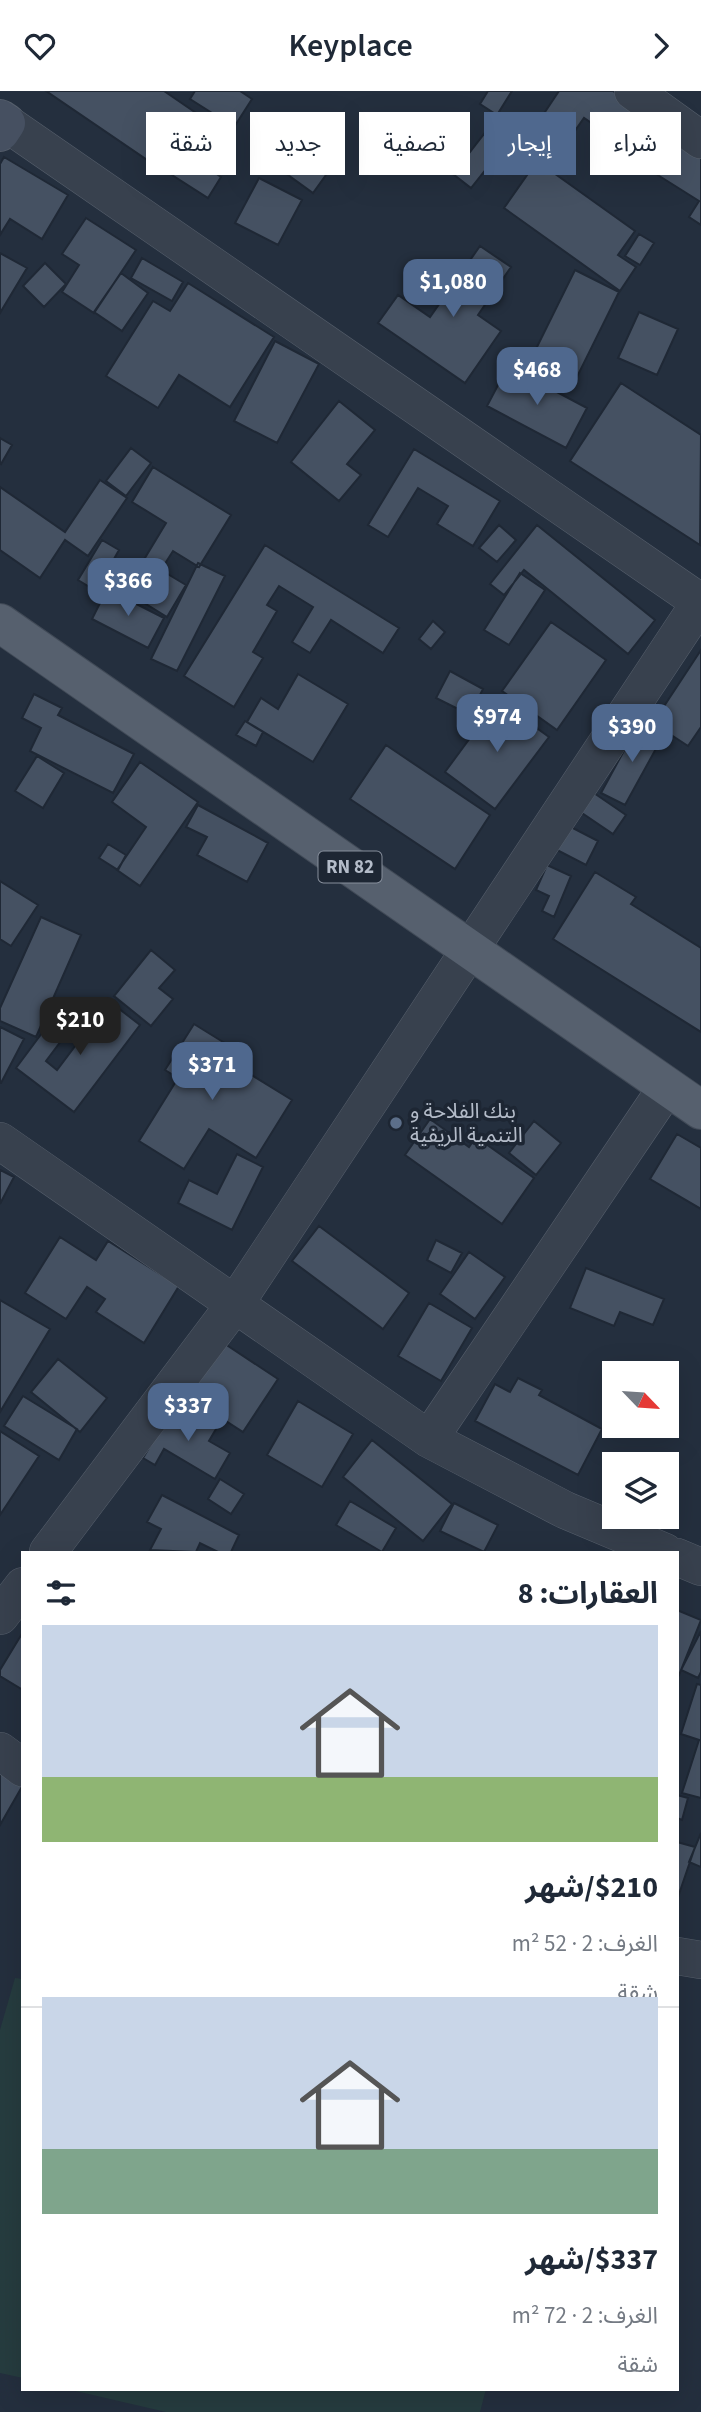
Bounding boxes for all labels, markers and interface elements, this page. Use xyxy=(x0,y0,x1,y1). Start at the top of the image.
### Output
text: Keyplace xyxy=(288,23,413,69)
icon: heart xyxy=(21,27,59,65)
icon: forward xyxy=(642,27,680,65)
chip: شقة xyxy=(146,112,236,175)
chip: جديد xyxy=(250,112,345,175)
chip: تصفية xyxy=(359,112,470,175)
chip: إيجار xyxy=(484,112,576,175)
chip: شراء xyxy=(590,112,681,175)
pin: $1,080 xyxy=(396,259,510,319)
text: $1,080 xyxy=(419,265,487,298)
pin: $468 xyxy=(496,347,578,407)
text: $468 xyxy=(513,353,561,386)
pin: $366 xyxy=(87,559,169,618)
text: $366 xyxy=(104,564,152,597)
pin: $974 xyxy=(456,695,538,754)
text: $974 xyxy=(473,700,521,733)
pin: $390 xyxy=(591,705,673,764)
text: $390 xyxy=(608,710,656,743)
road number: RN 82 xyxy=(318,852,382,883)
pin: $210 xyxy=(39,997,121,1057)
text: $210 xyxy=(56,1003,104,1036)
pin: $371 xyxy=(171,1042,253,1102)
text: $371 xyxy=(188,1048,236,1081)
place label: بنك الفلاحة و التنمية الريفية xyxy=(410,1096,523,1150)
marker: بنك الفلاحة و التنمية الريفية xyxy=(388,1115,404,1131)
north arrow xyxy=(602,1361,679,1439)
map controls xyxy=(602,1361,679,1529)
pin: $337 xyxy=(147,1383,229,1443)
text: $337 xyxy=(164,1389,212,1422)
button: layers xyxy=(602,1452,679,1529)
text: العقارات: 8 xyxy=(518,1572,658,1615)
icon: filters xyxy=(42,1574,80,1612)
icon: home xyxy=(287,1670,413,1796)
text: $210/شهر xyxy=(525,1866,658,1909)
text: الغرف: 2 · 52 m² xyxy=(512,1927,658,1960)
text: شقة xyxy=(617,1976,658,2009)
icon: home xyxy=(287,2042,413,2168)
text: $337/شهر xyxy=(525,2238,658,2281)
text: الغرف: 2 · 72 m² xyxy=(512,2299,658,2332)
text: شقة xyxy=(617,2348,658,2381)

